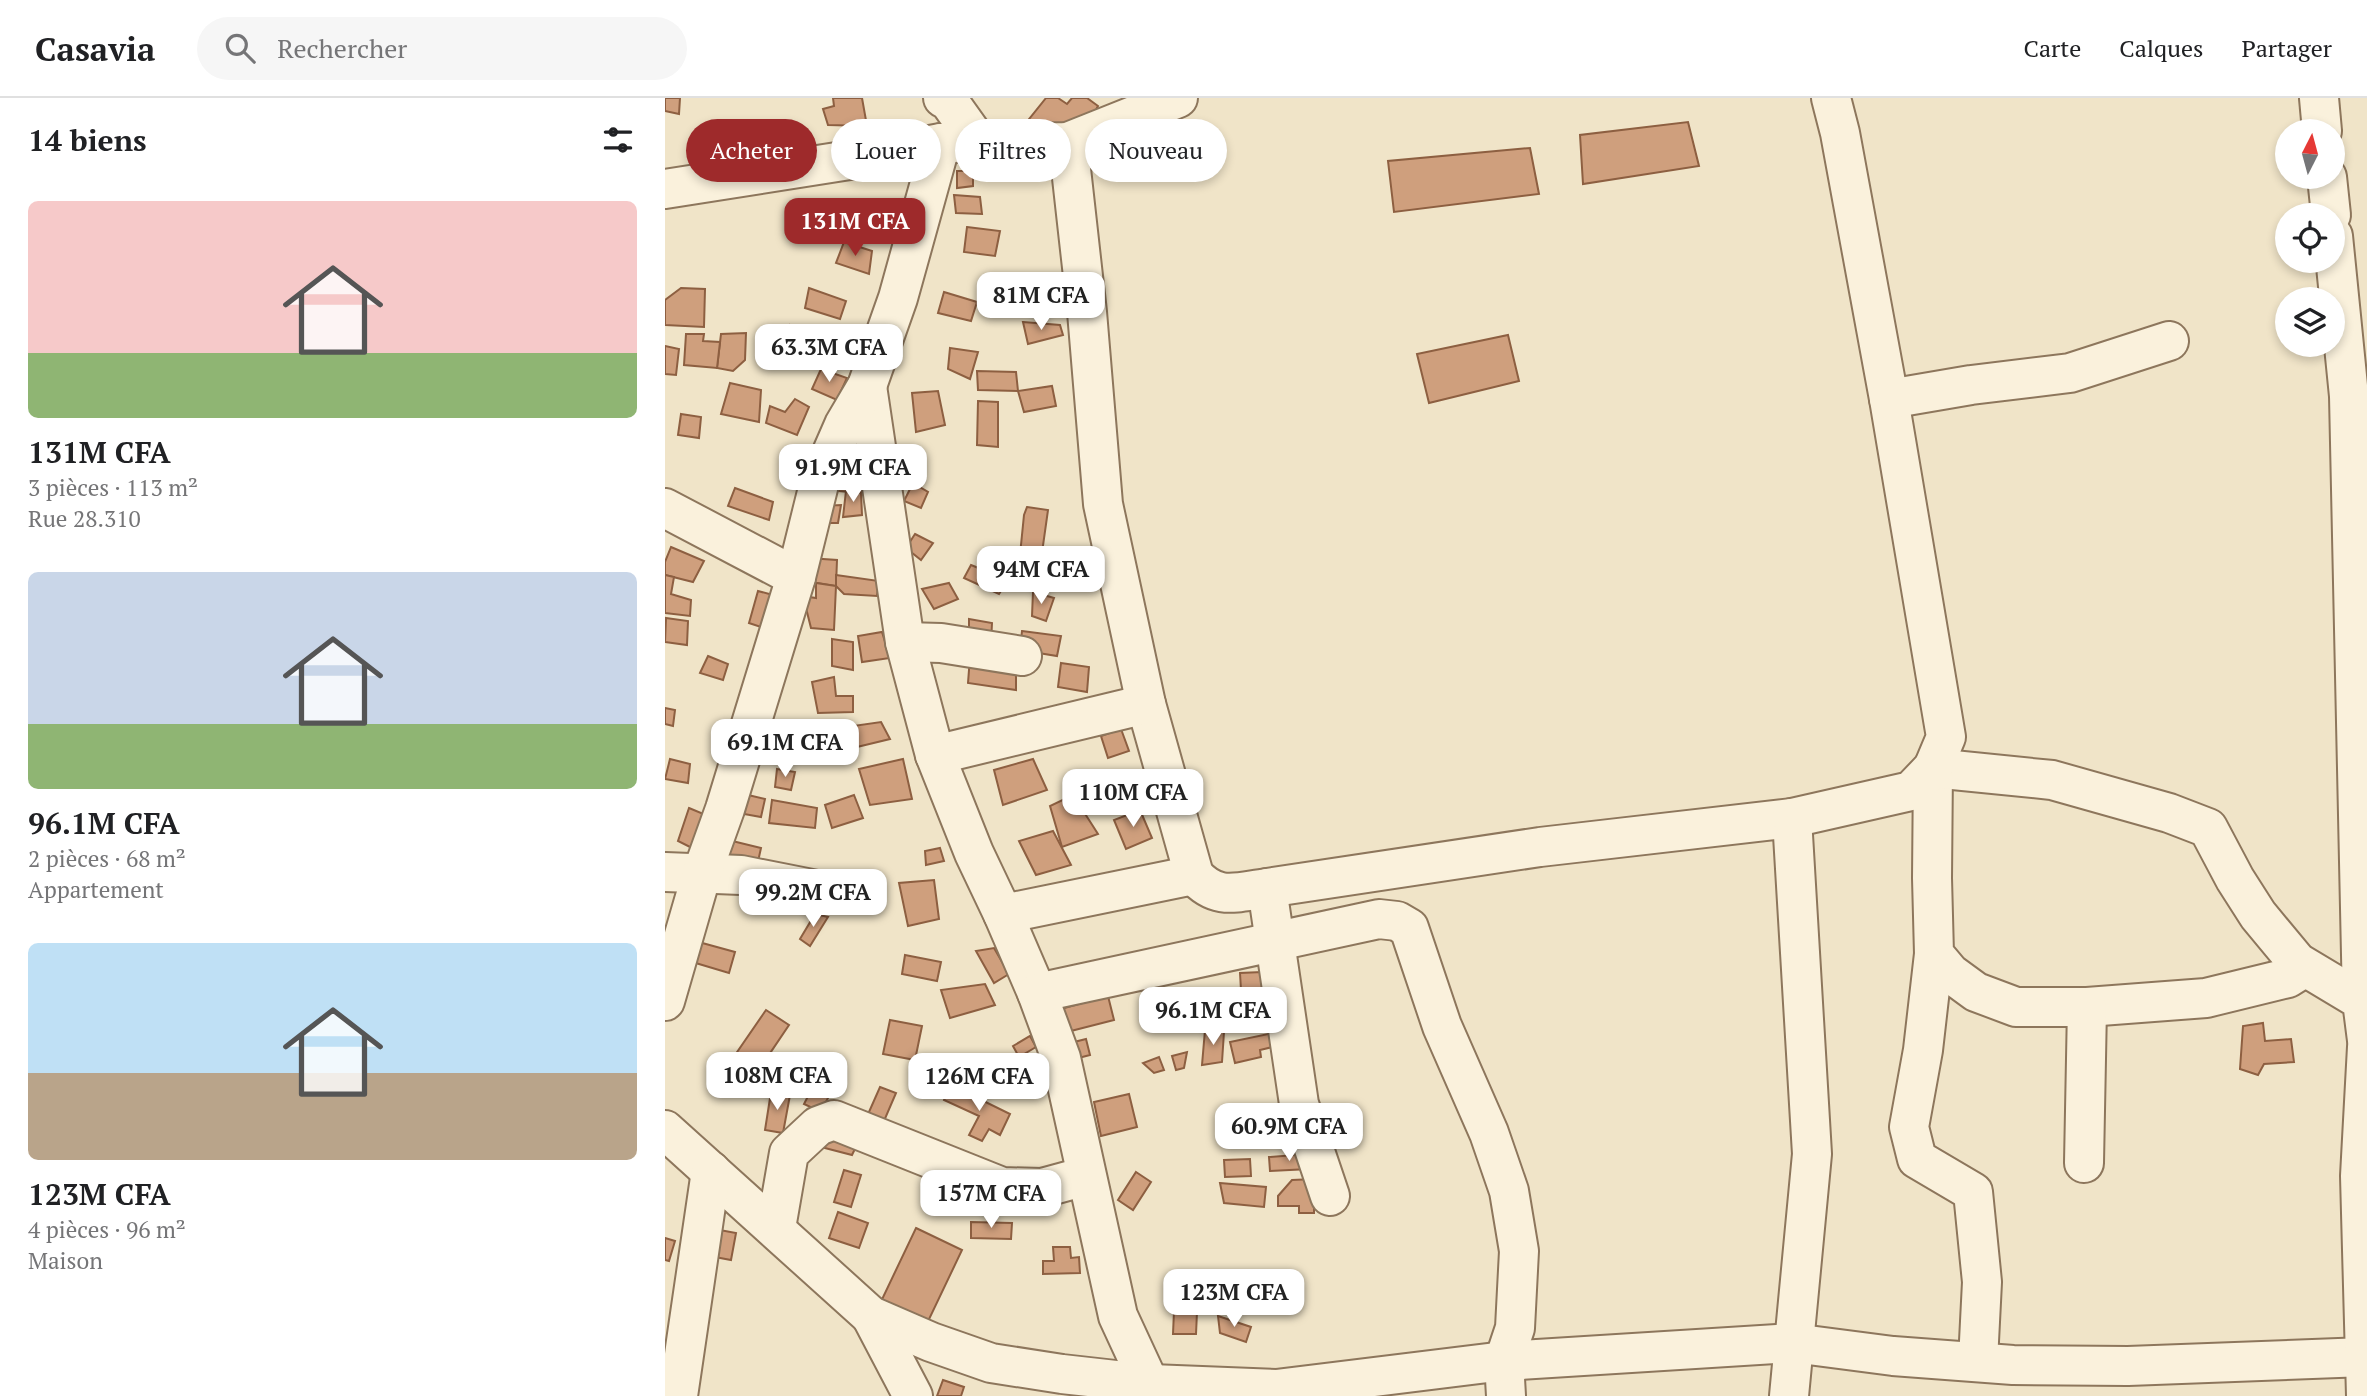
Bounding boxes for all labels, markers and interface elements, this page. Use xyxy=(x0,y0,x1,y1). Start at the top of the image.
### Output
search box xyxy=(197,17,687,80)
text: Casavia xyxy=(35,27,155,70)
icon: search xyxy=(221,29,259,67)
text: Rechercher xyxy=(277,31,407,65)
text: Carte xyxy=(2023,32,2081,64)
text: Calques xyxy=(2119,32,2203,64)
text: Partager xyxy=(2241,32,2332,64)
chip: Acheter xyxy=(686,119,817,182)
chip: Louer xyxy=(831,119,941,182)
chip: Filtres xyxy=(955,119,1071,182)
chip: Nouveau xyxy=(1085,119,1227,182)
north arrow xyxy=(2275,119,2345,189)
map controls xyxy=(2275,119,2345,357)
text: 14 biens xyxy=(28,120,147,160)
icon: filters xyxy=(599,121,637,159)
pin: 131M CFA xyxy=(783,198,927,258)
button: locate xyxy=(2275,203,2345,273)
text: 131M CFA xyxy=(800,205,910,236)
icon: home xyxy=(270,247,396,373)
pin: 81M CFA xyxy=(976,272,1106,332)
text: 81M CFA xyxy=(993,279,1089,310)
button: layers xyxy=(2275,287,2345,357)
pin: 63.3M CFA xyxy=(749,324,909,384)
text: 63.3M CFA xyxy=(771,331,887,362)
text: 131M CFA xyxy=(28,432,171,472)
pin: 91.9M CFA xyxy=(773,444,933,504)
text: 91.9M CFA xyxy=(795,451,911,482)
text: 3 pièces · 113 m² xyxy=(28,472,198,503)
text: Rue 28.310 xyxy=(28,503,141,534)
pin: 94M CFA xyxy=(976,546,1106,606)
text: 94M CFA xyxy=(993,553,1089,584)
icon: home xyxy=(270,618,396,744)
pin: 69.1M CFA xyxy=(705,720,865,779)
text: 69.1M CFA xyxy=(727,726,843,757)
pin: 110M CFA xyxy=(1061,770,1205,829)
text: 110M CFA xyxy=(1078,776,1188,807)
text: 96.1M CFA xyxy=(28,803,180,843)
text: 2 pièces · 68 m² xyxy=(28,843,186,874)
pin: 99.2M CFA xyxy=(733,870,893,929)
text: Appartement xyxy=(28,874,164,905)
text: 99.2M CFA xyxy=(755,876,871,907)
pin: 96.1M CFA xyxy=(1133,988,1293,1047)
icon: home xyxy=(270,989,396,1115)
text: 96.1M CFA xyxy=(1155,994,1271,1025)
pin: 108M CFA xyxy=(705,1052,849,1112)
pin: 126M CFA xyxy=(907,1054,1051,1113)
text: 108M CFA xyxy=(722,1059,832,1090)
text: 126M CFA xyxy=(924,1060,1034,1091)
pin: 60.9M CFA xyxy=(1209,1104,1369,1163)
text: 60.9M CFA xyxy=(1231,1110,1347,1141)
pin: 157M CFA xyxy=(919,1170,1063,1230)
text: 123M CFA xyxy=(28,1174,171,1214)
text: 157M CFA xyxy=(936,1177,1046,1208)
text: 4 pièces · 96 m² xyxy=(28,1214,186,1245)
text: Maison xyxy=(28,1245,103,1276)
pin: 123M CFA xyxy=(1162,1270,1306,1329)
text: 123M CFA xyxy=(1179,1276,1289,1307)

